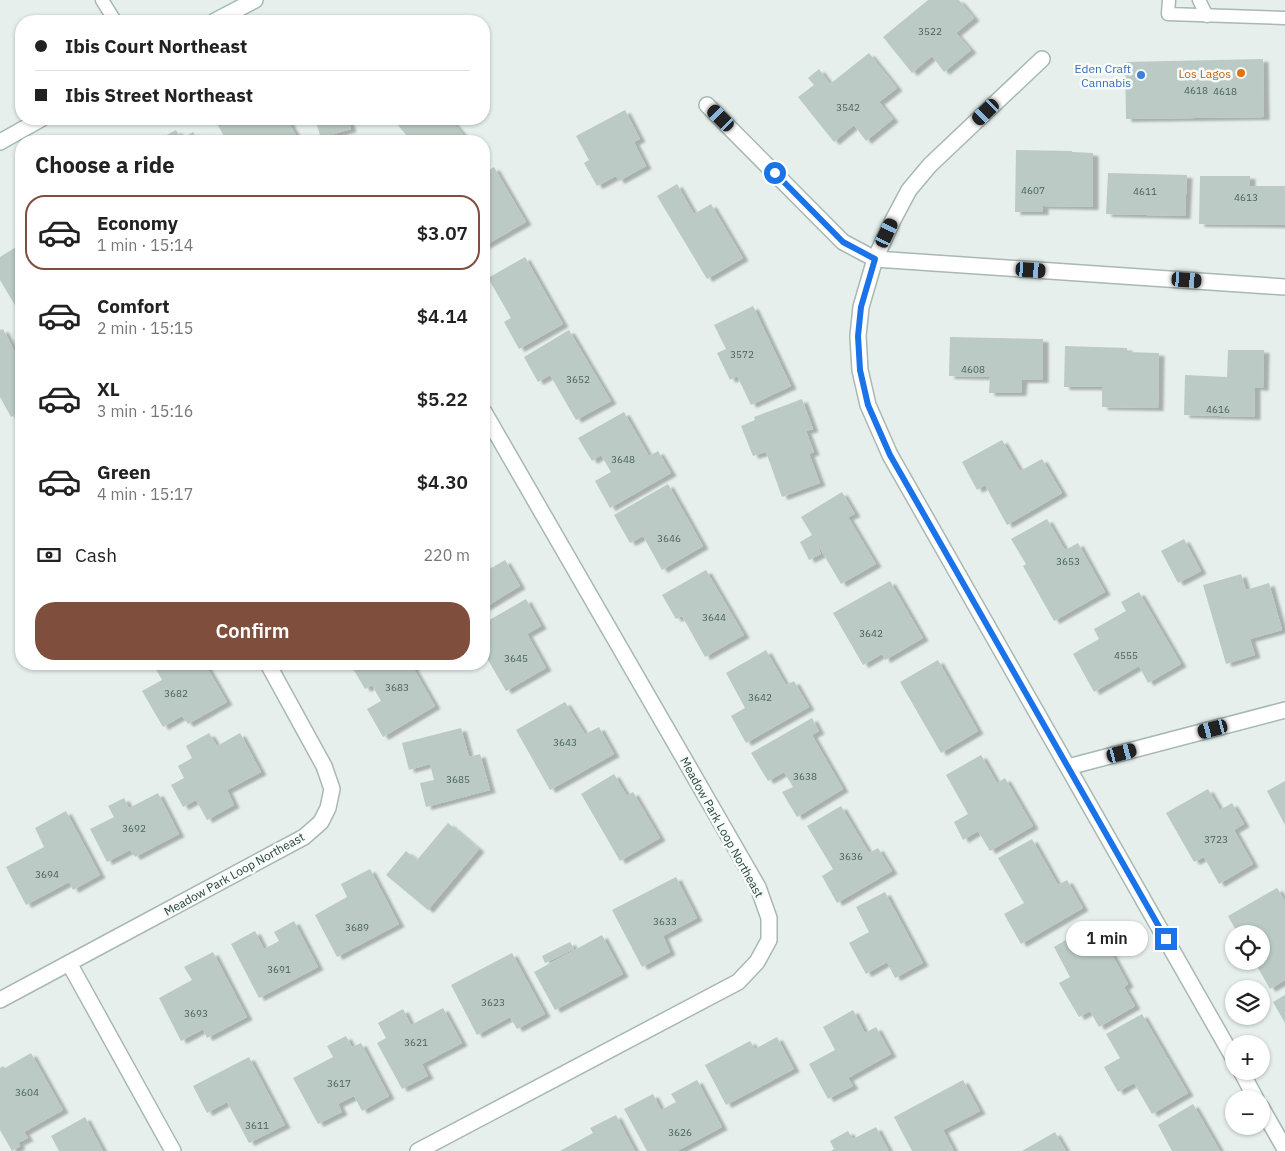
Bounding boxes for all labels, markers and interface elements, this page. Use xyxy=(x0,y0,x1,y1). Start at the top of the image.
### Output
house number: 3522 xyxy=(918,25,942,38)
text: Ibis Court Northeast xyxy=(65,34,247,58)
place label: Eden Craft Cannabis xyxy=(1075,61,1131,90)
place label: Los Lagos xyxy=(1178,66,1231,81)
marker: Los Lagos xyxy=(1235,67,1247,79)
marker: Eden Craft Cannabis xyxy=(1135,69,1147,81)
text: Ibis Street Northeast xyxy=(65,83,253,107)
house number: 4618 xyxy=(1184,84,1208,97)
house number: 4618 xyxy=(1213,85,1237,98)
car xyxy=(969,96,1002,128)
house number: 3542 xyxy=(836,101,860,114)
car xyxy=(705,102,736,134)
text: Choose a ride xyxy=(35,150,175,179)
route start xyxy=(764,162,786,184)
house number: 4607 xyxy=(1021,184,1045,197)
house number: 4611 xyxy=(1133,185,1157,198)
house number: 4613 xyxy=(1234,191,1258,204)
icon: car xyxy=(37,210,82,255)
text: Economy xyxy=(97,211,178,235)
car xyxy=(873,216,900,250)
text: $3.07 xyxy=(417,221,468,245)
text: 1 min · 15:14 xyxy=(97,235,193,255)
car xyxy=(1015,261,1046,279)
car xyxy=(1171,271,1202,289)
icon: car xyxy=(37,293,82,338)
text: Comfort xyxy=(97,294,170,318)
text: $4.14 xyxy=(417,304,468,328)
text: 2 min · 15:15 xyxy=(97,318,193,338)
house number: 3572 xyxy=(730,348,754,361)
house number: 4608 xyxy=(961,363,985,376)
house number: 3652 xyxy=(566,373,590,386)
icon: car xyxy=(37,376,82,421)
text: XL xyxy=(97,377,120,401)
text: $5.22 xyxy=(417,387,468,411)
text: 3 min · 15:16 xyxy=(97,401,193,421)
house number: 4616 xyxy=(1206,403,1230,416)
house number: 3648 xyxy=(611,453,635,466)
icon: car xyxy=(37,459,82,504)
text: Green xyxy=(97,460,151,484)
text: $4.30 xyxy=(417,470,468,494)
text: 4 min · 15:17 xyxy=(97,484,193,504)
house number: 3646 xyxy=(657,532,681,545)
icon: cash xyxy=(35,541,63,569)
text: Cash xyxy=(75,543,117,567)
text: 220 m xyxy=(423,545,470,565)
house number: 3653 xyxy=(1056,555,1080,568)
button: Confirm xyxy=(35,602,470,660)
house number: 3644 xyxy=(702,611,726,624)
house number: 3642 xyxy=(859,627,883,640)
house number: 4555 xyxy=(1114,649,1138,662)
house number: 3645 xyxy=(504,652,528,665)
house number: 3683 xyxy=(385,681,409,694)
house number: 3682 xyxy=(164,687,188,700)
house number: 3642 xyxy=(748,691,772,704)
car xyxy=(1196,718,1229,740)
house number: 3643 xyxy=(553,736,577,749)
car xyxy=(1105,742,1138,764)
street label: Meadow Park Loop Northeast xyxy=(677,754,767,900)
house number: 3638 xyxy=(793,770,817,783)
house number: 3685 xyxy=(446,773,470,786)
house number: 3692 xyxy=(122,822,146,835)
street label: Meadow Park Loop Northeast xyxy=(161,829,307,919)
house number: 3723 xyxy=(1204,833,1228,846)
house number: 3636 xyxy=(839,850,863,863)
house number: 3694 xyxy=(35,868,59,881)
house number: 3633 xyxy=(653,915,677,928)
house number: 3689 xyxy=(345,921,369,934)
callout: 1 min xyxy=(1066,922,1148,956)
map controls xyxy=(1225,925,1270,1135)
button: locate xyxy=(1225,925,1270,970)
text: 1 min xyxy=(1086,928,1128,948)
route end xyxy=(1155,928,1177,950)
house number: 3691 xyxy=(267,963,291,976)
button: layers xyxy=(1225,980,1270,1025)
house number: 3623 xyxy=(481,996,505,1009)
house number: 3693 xyxy=(184,1007,208,1020)
button: + xyxy=(1225,1035,1270,1080)
house number: 3621 xyxy=(404,1036,428,1049)
house number: 3617 xyxy=(327,1077,351,1090)
house number: 3604 xyxy=(15,1086,39,1099)
button: − xyxy=(1225,1090,1270,1135)
house number: 3611 xyxy=(245,1119,269,1132)
house number: 3626 xyxy=(668,1126,692,1139)

